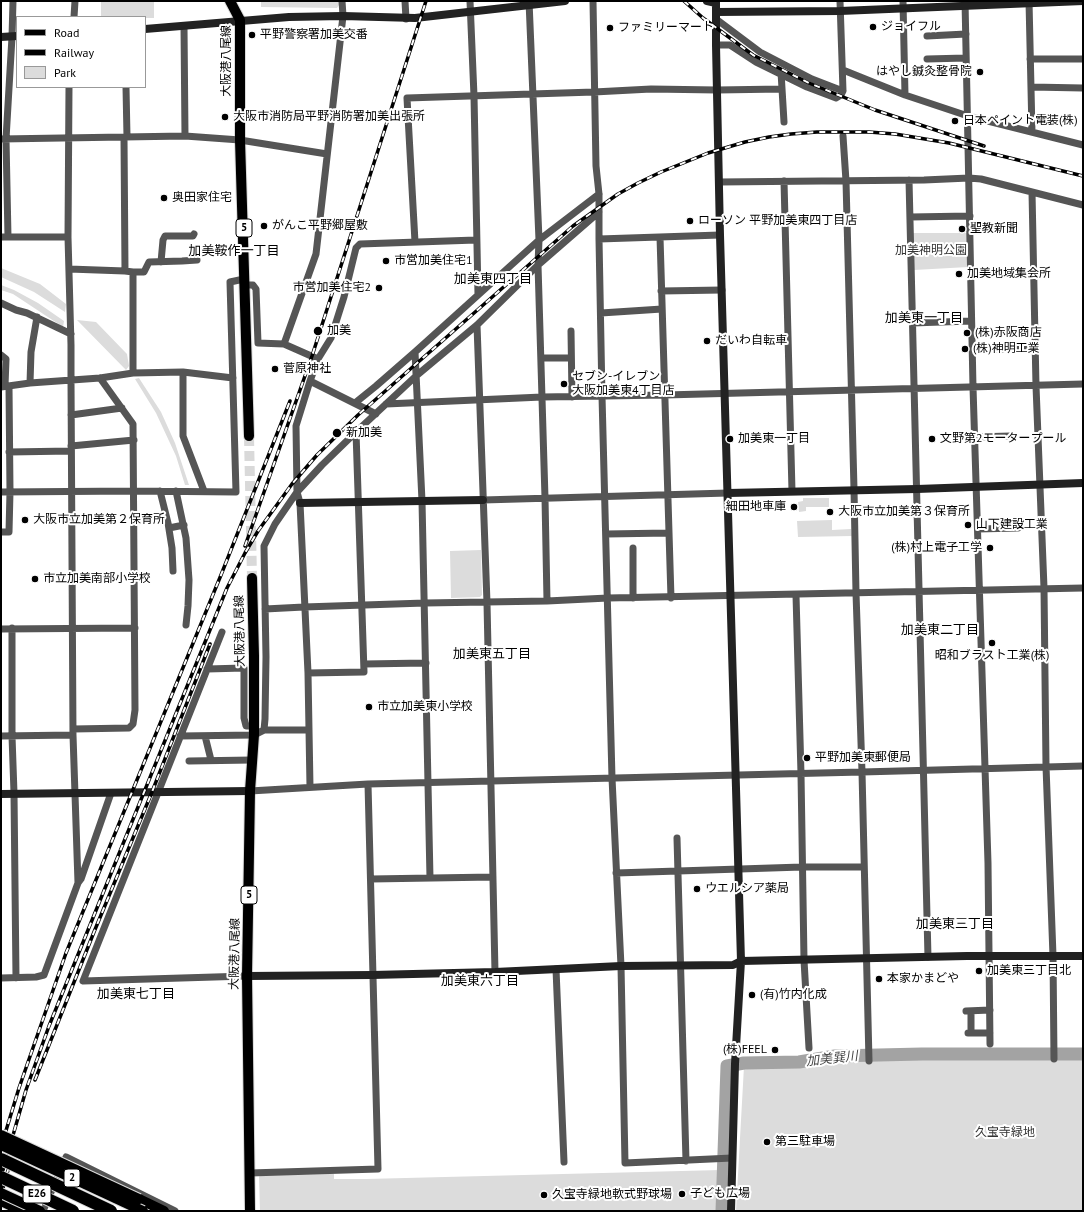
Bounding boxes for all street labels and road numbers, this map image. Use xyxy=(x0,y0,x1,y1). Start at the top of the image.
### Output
street label: 大阪港八尾線 xyxy=(220,25,234,97)
road number: 5 xyxy=(236,219,252,237)
street label: 大阪港八尾線 xyxy=(232,595,248,667)
road number: 5 xyxy=(241,886,257,904)
street label: 大阪港八尾線 xyxy=(227,918,243,990)
road number: 2 xyxy=(64,1169,80,1187)
road number: E26 xyxy=(23,1185,51,1203)

